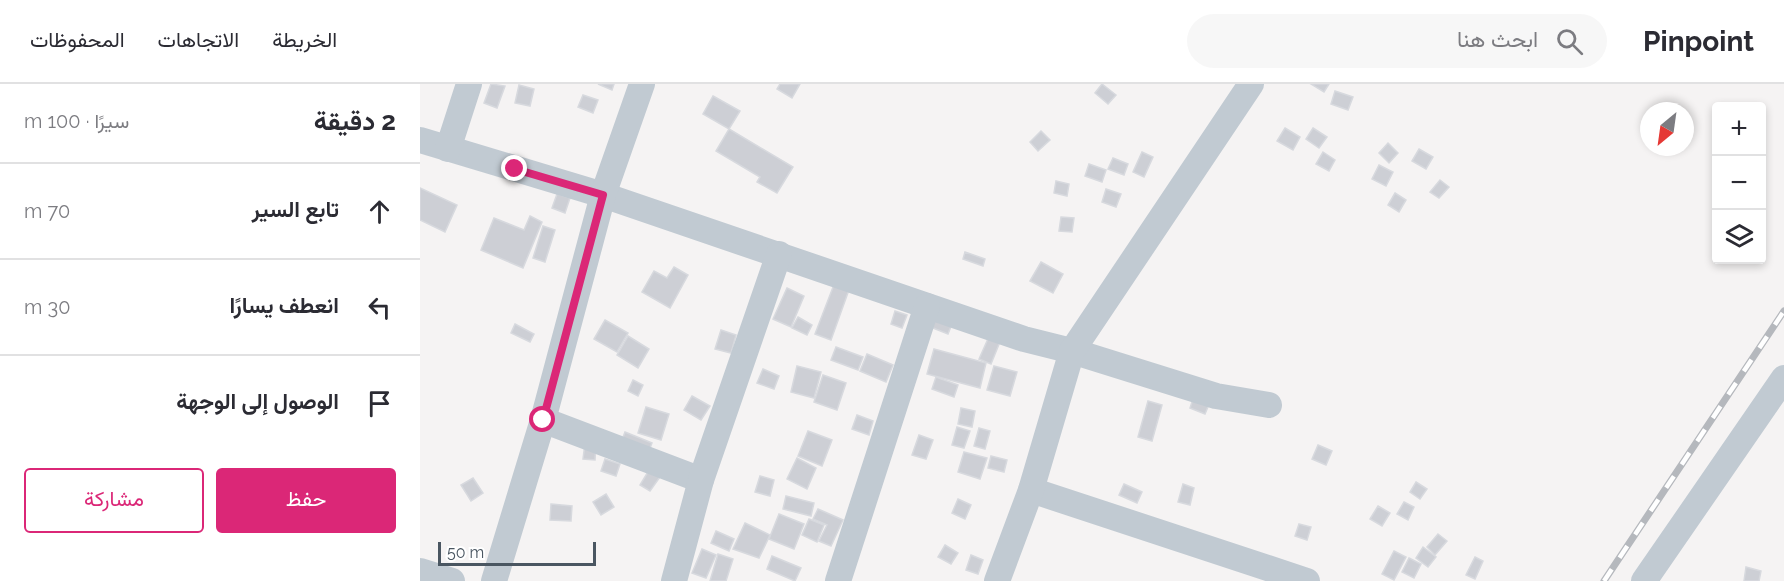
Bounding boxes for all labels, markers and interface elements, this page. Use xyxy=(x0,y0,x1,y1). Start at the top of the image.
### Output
search box xyxy=(1187,14,1607,68)
icon: search xyxy=(1553,25,1586,58)
text: Pinpoint xyxy=(1643,25,1754,58)
text: ابحث هنا xyxy=(1457,26,1538,52)
text: المحفوظات xyxy=(30,27,125,52)
text: الاتجاهات xyxy=(158,27,239,52)
text: الخريطة xyxy=(272,27,337,52)
north arrow xyxy=(1640,102,1694,156)
map controls xyxy=(1712,102,1766,264)
button: + xyxy=(1712,102,1766,156)
text: 2 دقيقة xyxy=(314,106,396,136)
text: سيرًا · 100 m xyxy=(24,109,129,133)
route end xyxy=(501,155,527,181)
button: − xyxy=(1712,156,1766,210)
icon: ahead xyxy=(363,195,396,228)
text: تابع السير xyxy=(252,196,339,222)
text: 70 m xyxy=(24,199,70,223)
button: layers xyxy=(1712,210,1766,264)
icon: left xyxy=(363,291,396,324)
text: انعطف يسارًا xyxy=(230,292,339,318)
text: 30 m xyxy=(24,295,70,319)
icon: arrive xyxy=(363,387,396,420)
text: الوصول إلى الوجهة xyxy=(176,388,339,414)
route start xyxy=(529,406,555,432)
button: مشاركة xyxy=(24,468,204,533)
button: حفظ xyxy=(216,468,396,533)
scale bar xyxy=(438,539,596,566)
text: 50 m xyxy=(447,543,484,562)

